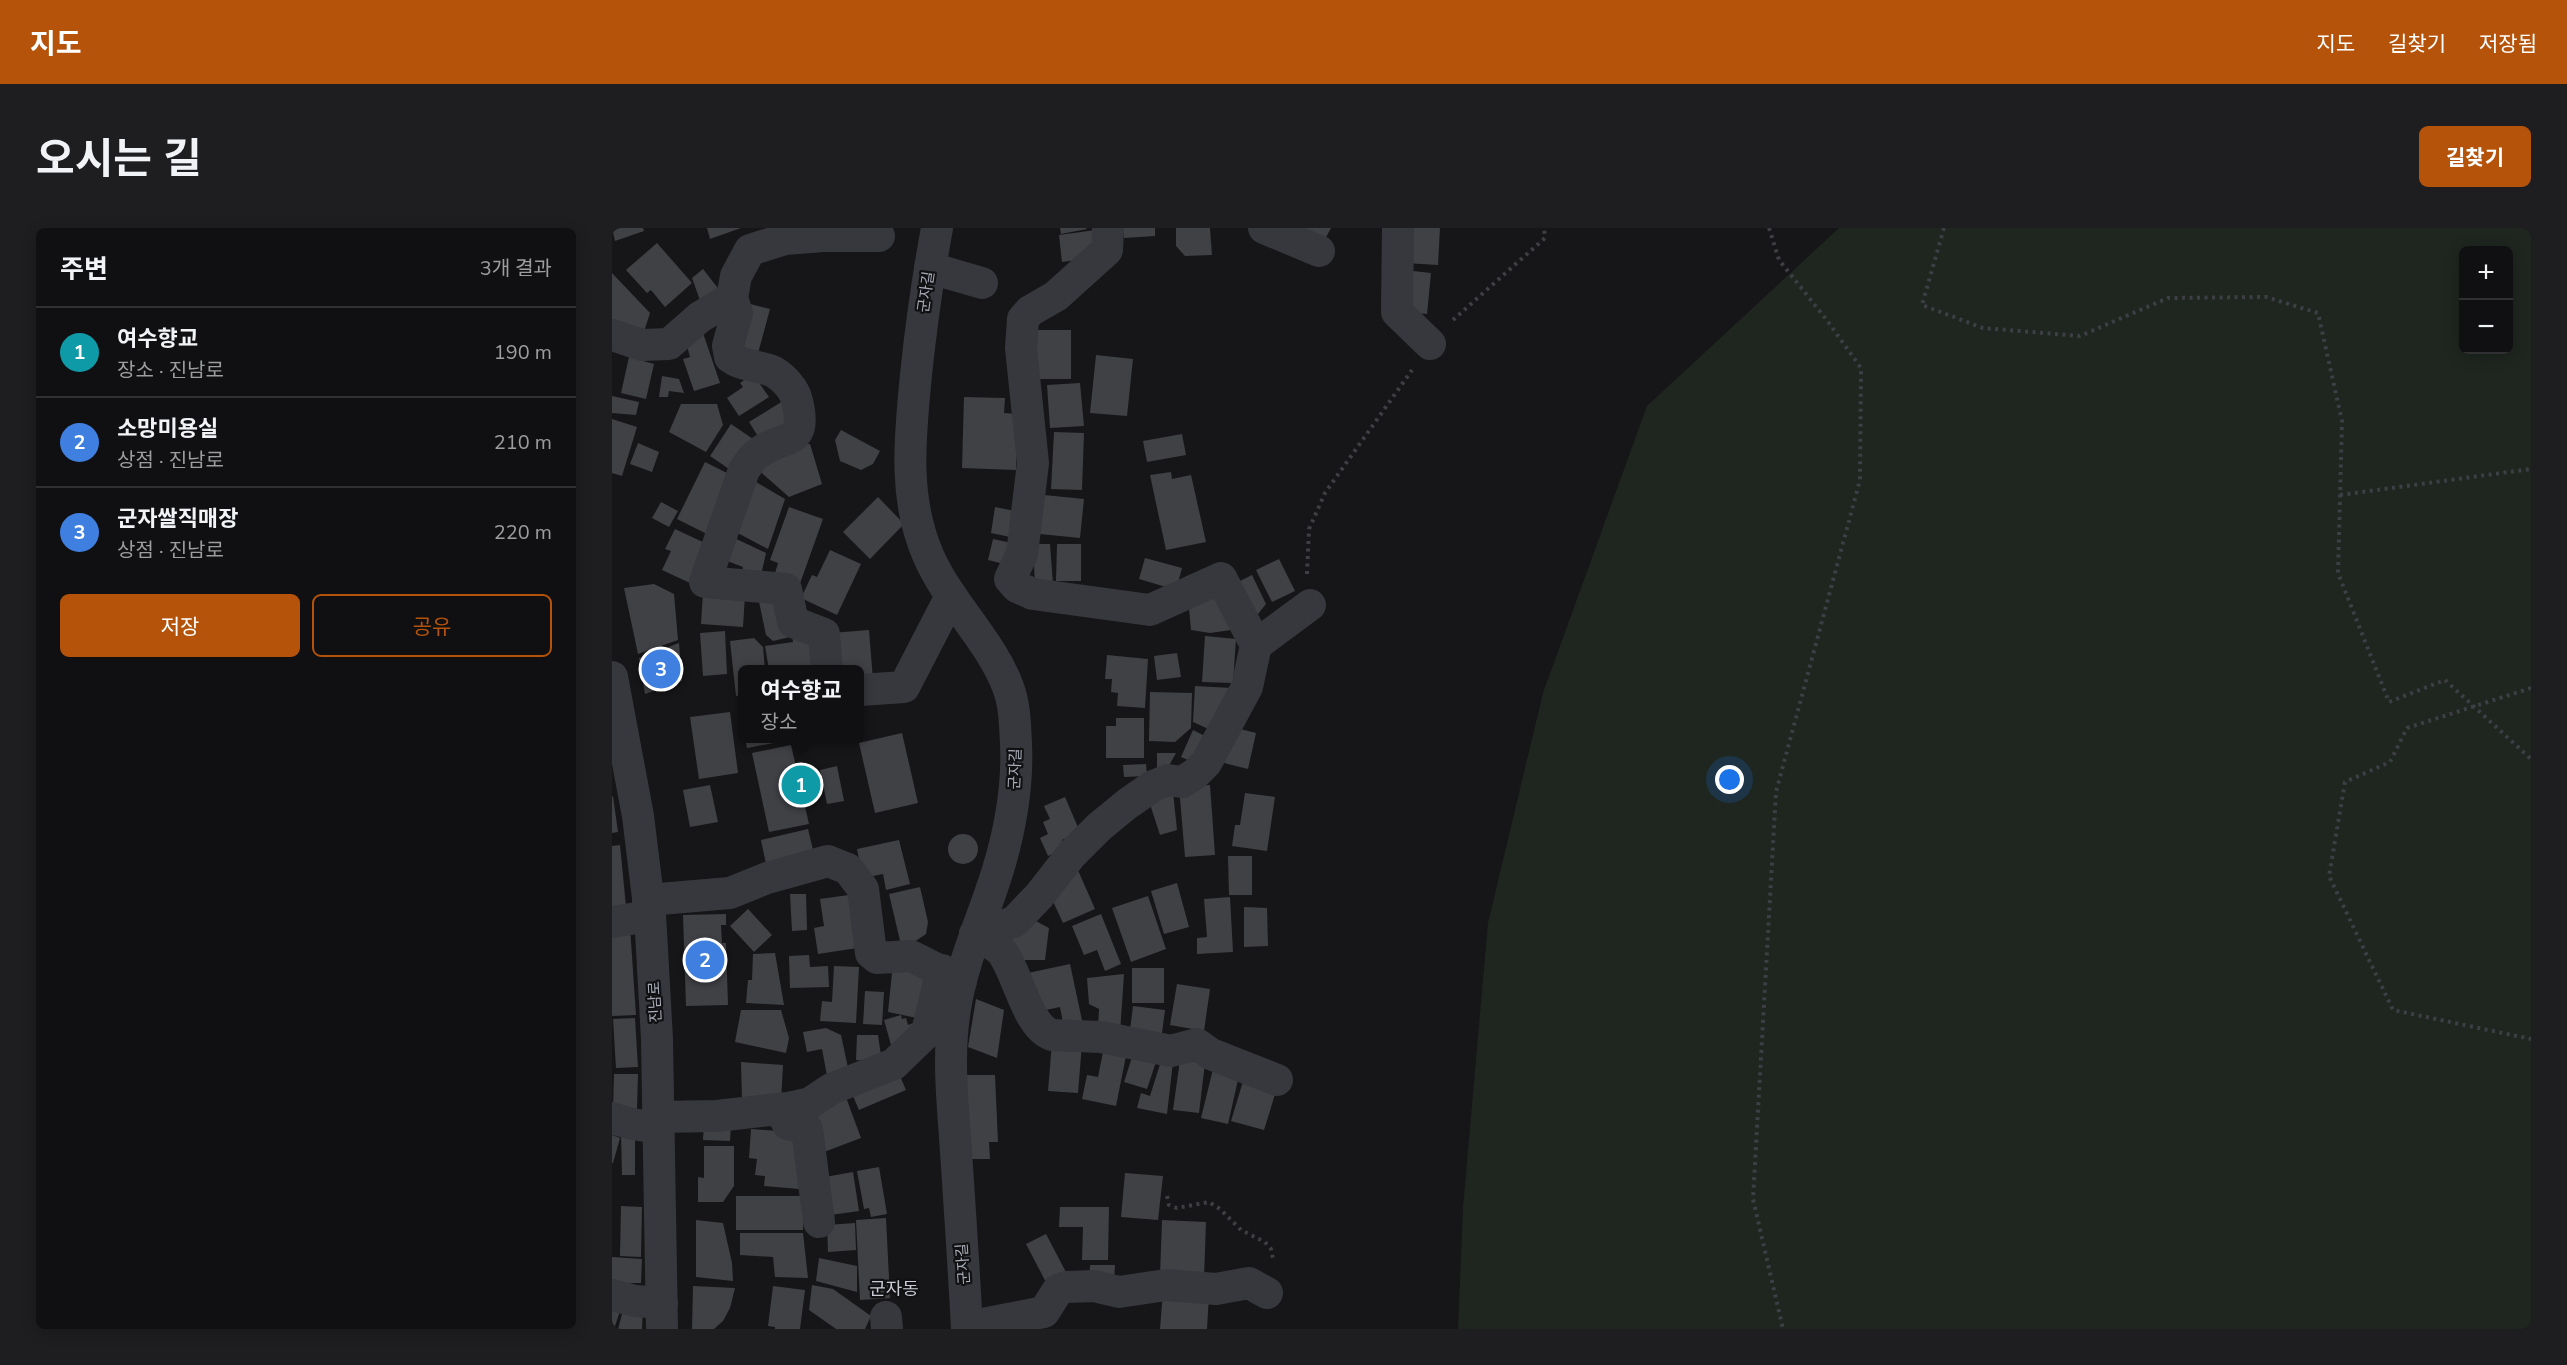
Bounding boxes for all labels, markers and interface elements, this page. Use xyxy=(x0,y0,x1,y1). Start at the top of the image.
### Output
text: 지도 xyxy=(30,25,82,63)
text: 지도 xyxy=(2316,30,2355,58)
text: 길찾기 xyxy=(2388,30,2446,58)
text: 저장됨 xyxy=(2479,30,2537,58)
button: 길찾기 xyxy=(2419,126,2531,187)
text: 오시는 길 xyxy=(36,131,202,188)
map controls xyxy=(2459,246,2513,354)
button: + xyxy=(2459,246,2513,300)
text: 주변 xyxy=(60,252,108,287)
text: 3개 결과 xyxy=(480,255,552,282)
street label: 군자길 xyxy=(913,270,939,314)
button: − xyxy=(2459,300,2513,354)
text: 여수향교 xyxy=(117,324,198,354)
text: 1 xyxy=(74,339,86,366)
text: 190 m xyxy=(494,339,552,366)
text: 장소 · 진남로 xyxy=(117,357,224,384)
text: 소망미용실 xyxy=(117,414,218,444)
text: 2 xyxy=(74,429,86,456)
text: 210 m xyxy=(494,429,552,456)
text: 상점 · 진남로 xyxy=(117,447,224,474)
text: 군자쌀직매장 xyxy=(117,504,238,534)
text: 3 xyxy=(74,519,86,546)
text: 220 m xyxy=(494,519,552,546)
text: 상점 · 진남로 xyxy=(117,537,224,564)
button: 저장 xyxy=(60,594,300,657)
button: 공유 xyxy=(312,594,552,657)
pin: 3 xyxy=(641,646,680,692)
popup xyxy=(738,665,864,743)
text: 여수향교 xyxy=(761,676,841,706)
text: 장소 xyxy=(761,709,797,736)
street label: 군자길 xyxy=(1004,748,1026,790)
pin: 1 xyxy=(782,762,820,808)
your location xyxy=(1715,765,1744,794)
pin: 2 xyxy=(686,938,724,982)
street label: 진남로 xyxy=(644,981,666,1023)
street label: 군자길 xyxy=(952,1243,974,1285)
district label: 군자동 xyxy=(869,1277,919,1301)

